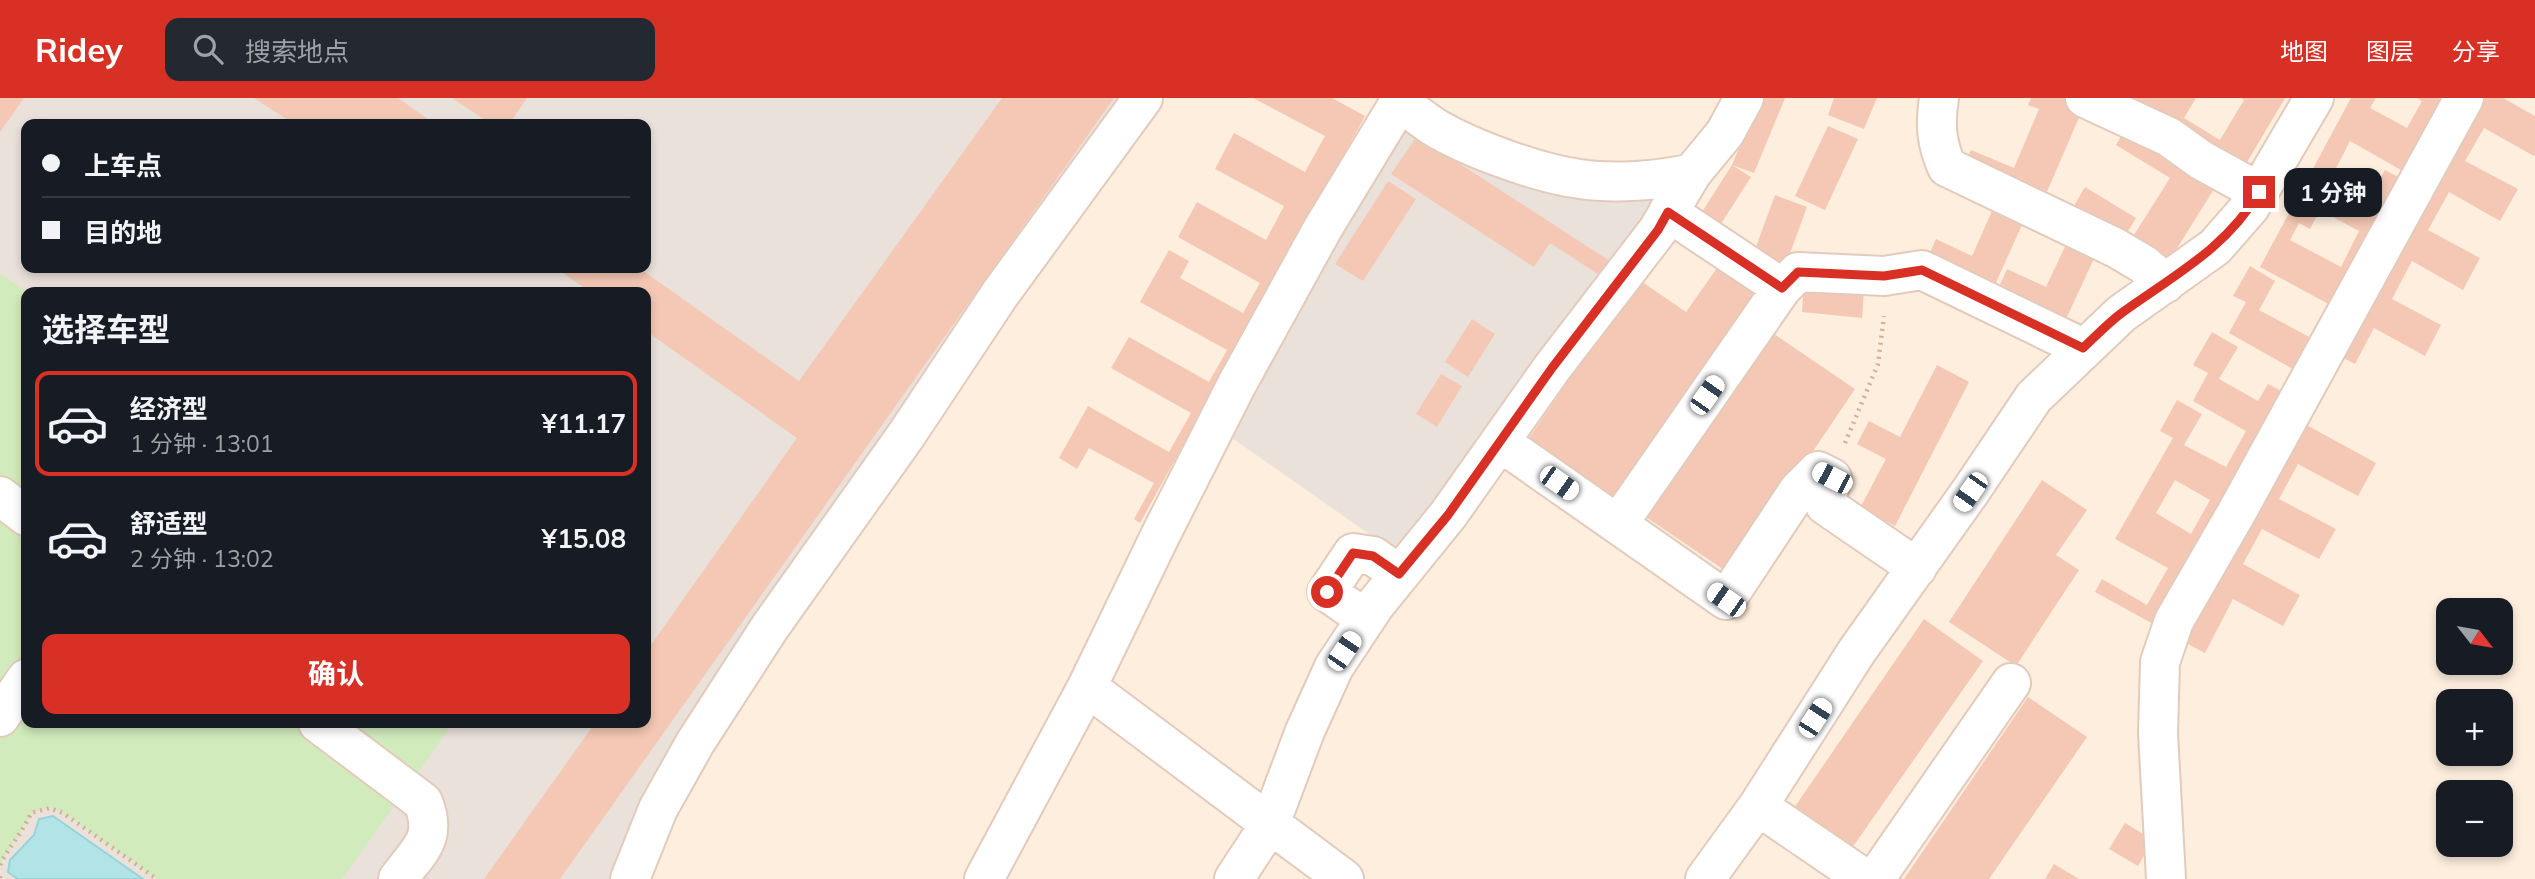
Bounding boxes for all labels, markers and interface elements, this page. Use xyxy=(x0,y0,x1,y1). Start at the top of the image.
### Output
search box xyxy=(165,18,655,81)
text: Ridey xyxy=(35,29,123,70)
icon: search xyxy=(189,30,227,68)
text: 搜索地点 xyxy=(245,35,349,68)
text: 地图 xyxy=(2280,36,2328,66)
text: 图层 xyxy=(2366,36,2414,66)
text: 分享 xyxy=(2452,36,2500,66)
text: 上车点 xyxy=(84,149,162,182)
callout: 1 分钟 xyxy=(2284,168,2382,217)
route end xyxy=(2243,176,2275,208)
text: 1 分钟 xyxy=(2300,178,2366,207)
text: 目的地 xyxy=(84,216,162,249)
text: 选择车型 xyxy=(42,309,170,349)
car xyxy=(1687,372,1728,418)
icon: car xyxy=(46,392,109,455)
text: 经济型 xyxy=(130,392,208,425)
text: ¥11.17 xyxy=(542,407,626,440)
text: 1 分钟 · 13:01 xyxy=(130,429,274,458)
car xyxy=(1809,459,1856,497)
car xyxy=(1536,462,1583,504)
car xyxy=(1950,469,1991,515)
icon: car xyxy=(46,507,109,570)
text: 舒适型 xyxy=(130,507,208,540)
text: ¥15.08 xyxy=(542,522,626,555)
text: 2 分钟 · 13:02 xyxy=(130,544,274,573)
route start xyxy=(1311,576,1343,608)
car xyxy=(1703,579,1750,621)
north arrow xyxy=(2436,598,2513,676)
map controls xyxy=(2436,598,2513,857)
car xyxy=(1324,628,1365,674)
button: 确认 xyxy=(42,634,630,714)
button: + xyxy=(2436,689,2513,766)
car xyxy=(1795,695,1836,741)
button: − xyxy=(2436,780,2513,857)

